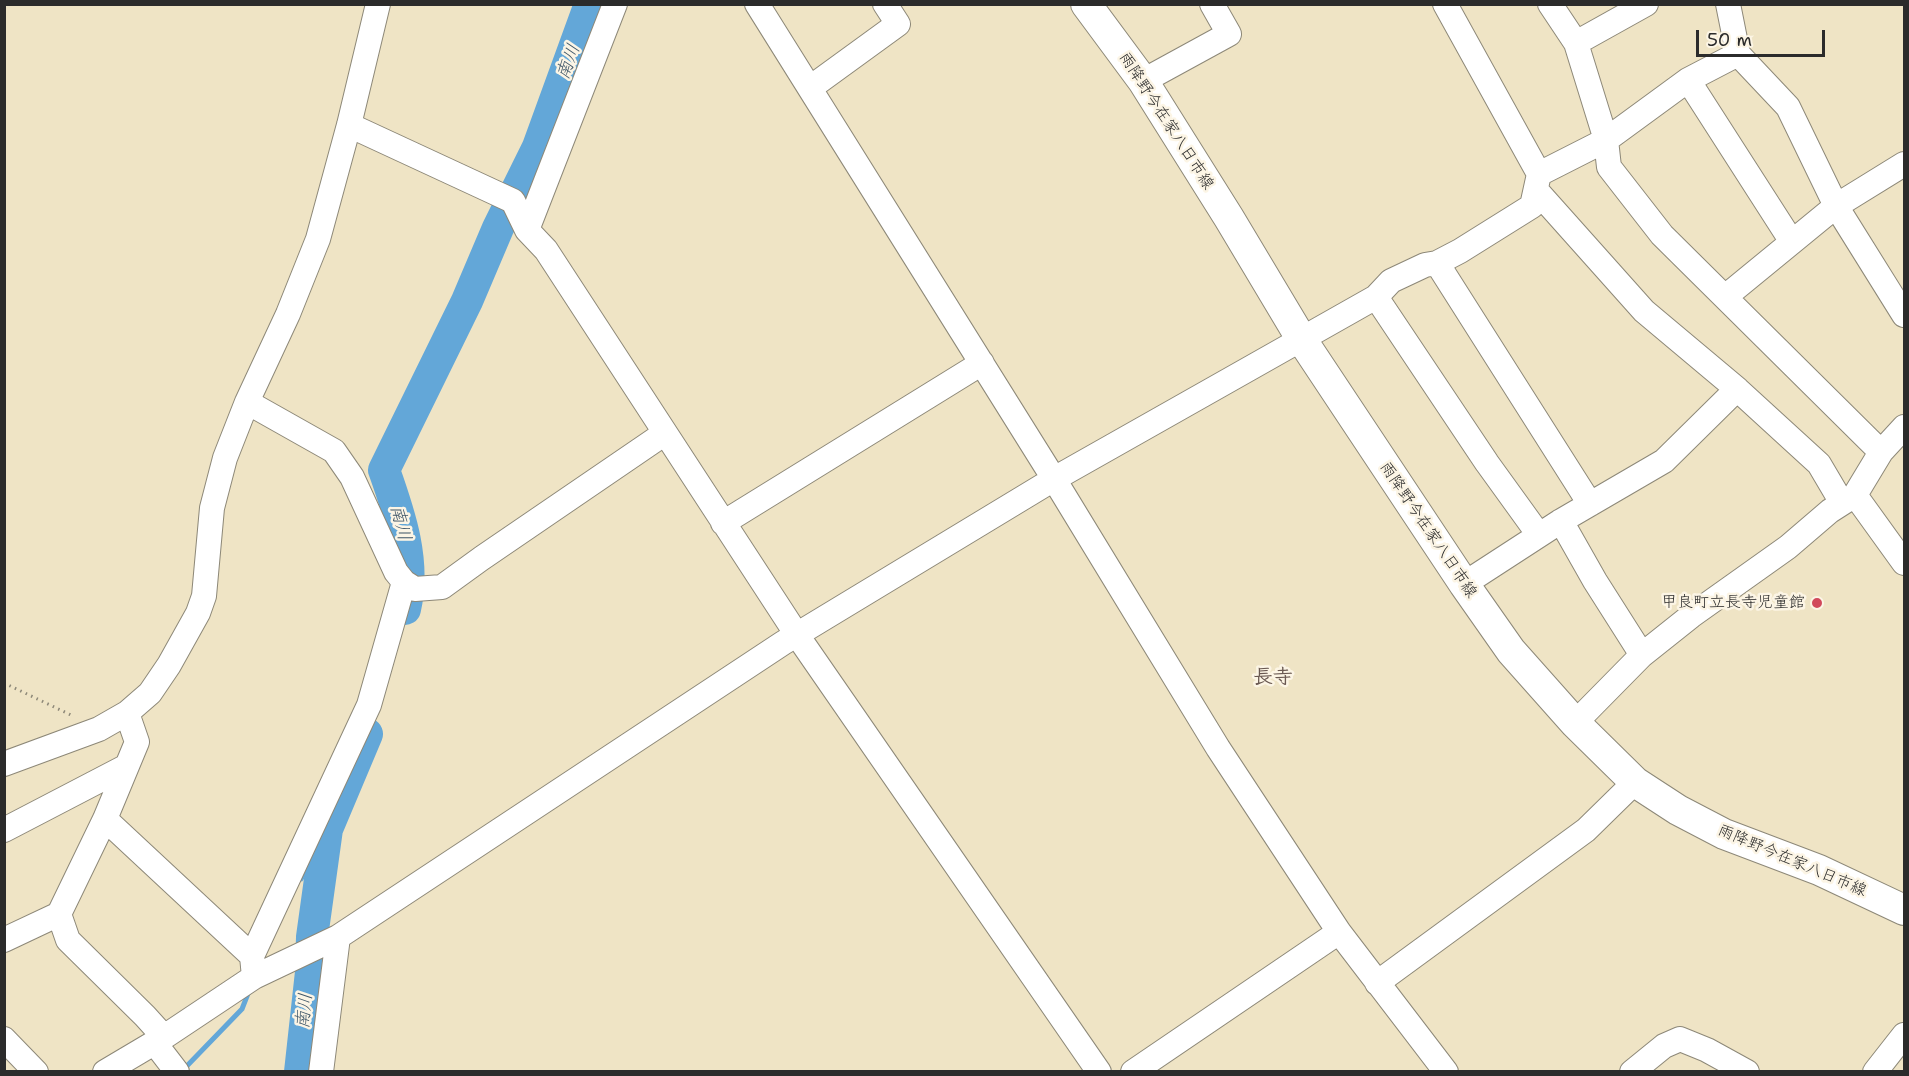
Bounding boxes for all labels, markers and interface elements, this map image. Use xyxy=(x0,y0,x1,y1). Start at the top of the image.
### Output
scale bar xyxy=(1699,18,1828,56)
text: 50 m xyxy=(1707,28,1752,52)
water label: 南川 xyxy=(553,41,585,83)
street label: 雨降野今在家八日市線 xyxy=(1114,49,1218,193)
street label: 雨降野今在家八日市線 xyxy=(1375,458,1481,602)
water label: 南川 xyxy=(385,503,415,543)
place label: 甲良町立長寺児童館 xyxy=(1661,593,1805,613)
marker: 甲良町立長寺児童館 xyxy=(1810,596,1824,610)
district label: 長寺 xyxy=(1253,666,1293,690)
street label: 雨降野今在家八日市線 xyxy=(1715,821,1869,901)
water label: 南川 xyxy=(293,992,317,1030)

